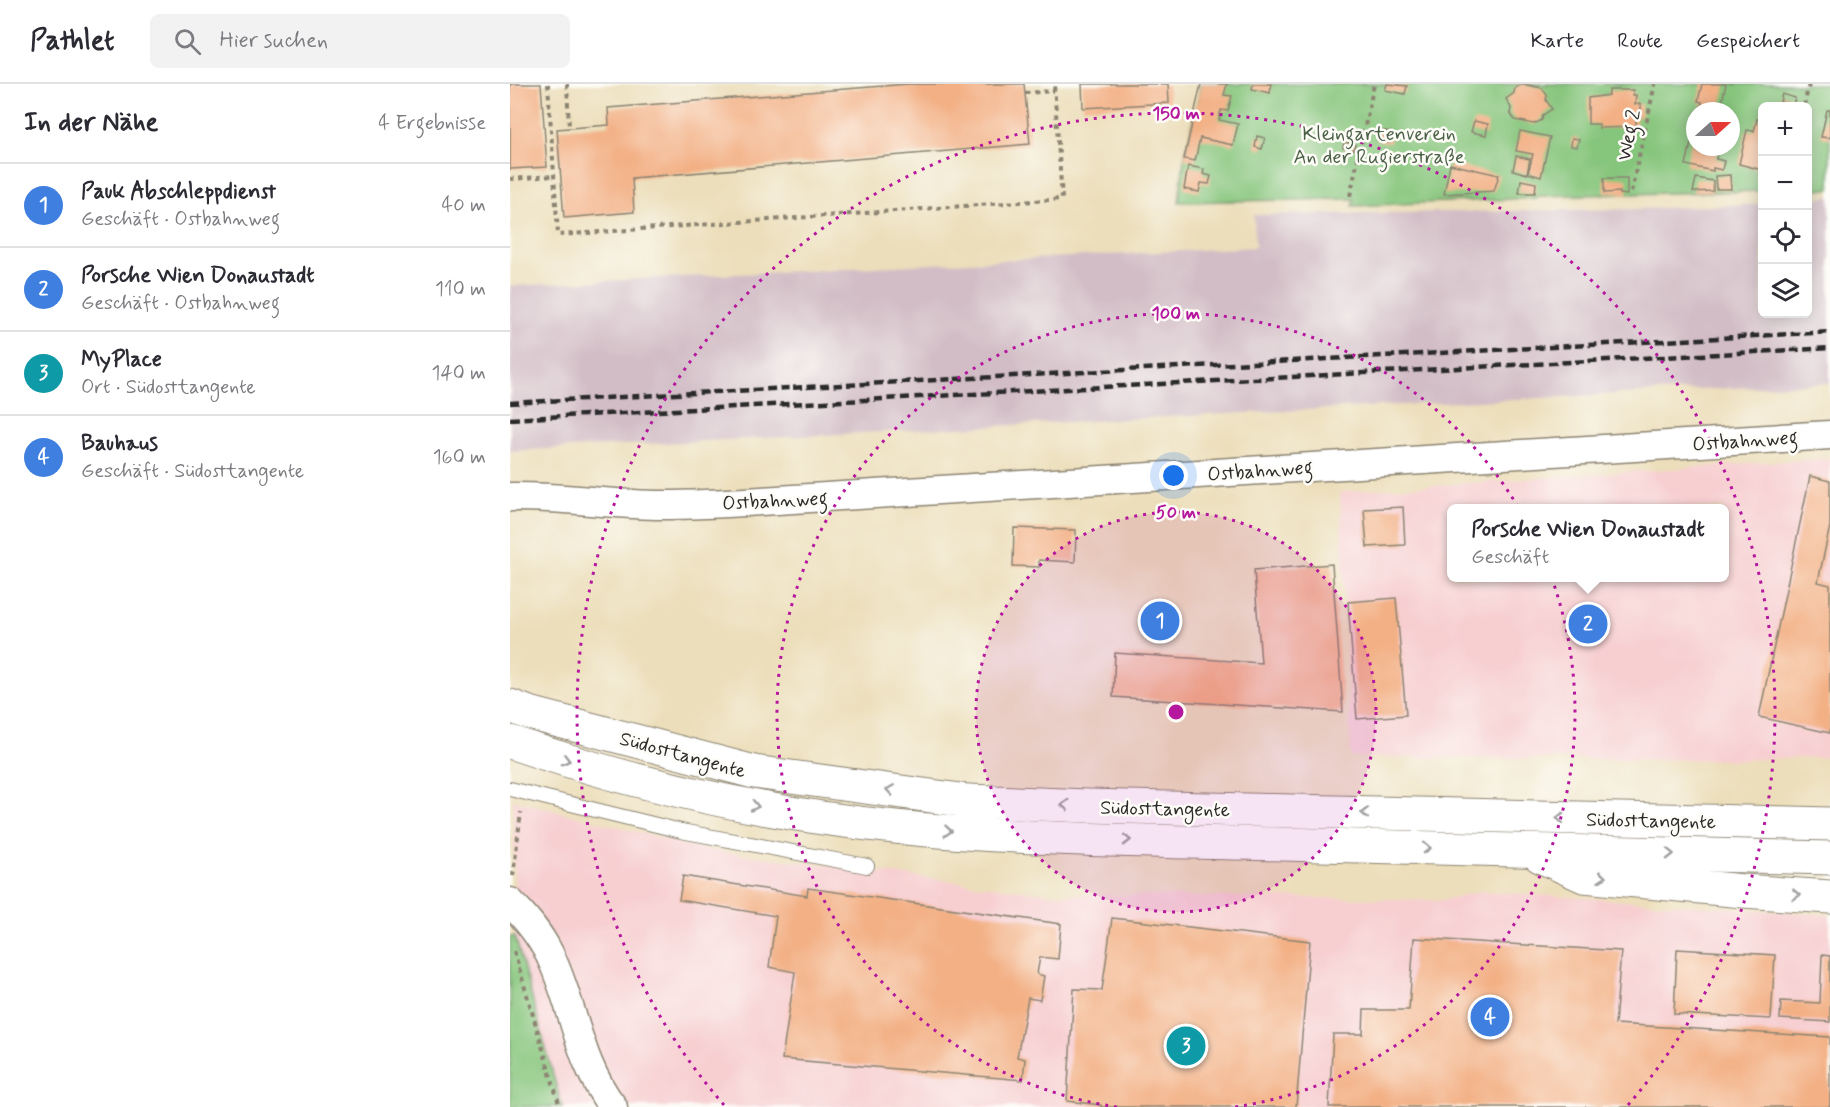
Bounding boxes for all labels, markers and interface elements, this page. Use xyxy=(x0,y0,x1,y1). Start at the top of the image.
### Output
search box xyxy=(150,14,570,68)
text: Pathlet xyxy=(30,23,114,60)
icon: search xyxy=(171,25,204,58)
text: Hier suchen xyxy=(219,27,328,55)
text: Karte xyxy=(1531,27,1584,55)
text: Route xyxy=(1617,27,1663,55)
text: Gespeichert xyxy=(1696,27,1800,55)
text: 150 m xyxy=(1152,102,1200,126)
north arrow xyxy=(1686,102,1740,156)
map controls xyxy=(1758,102,1812,318)
button: + xyxy=(1758,102,1812,156)
text: In der Nähe xyxy=(24,106,158,140)
street label: Weg 2 xyxy=(1611,107,1650,164)
text: 4 Ergebnisse xyxy=(378,110,486,137)
park label: Kleingartenverein An der Rugierstraße xyxy=(1293,121,1465,173)
button: − xyxy=(1758,156,1812,210)
text: Pauk Abschleppdienst xyxy=(81,178,276,206)
text: 1 xyxy=(39,192,48,219)
text: 40 m xyxy=(442,192,486,219)
text: Geschäft · Ostbahnweg xyxy=(81,206,280,233)
button: locate xyxy=(1758,210,1812,264)
text: Porsche Wien Donaustadt xyxy=(81,262,315,290)
button: layers xyxy=(1758,264,1812,318)
text: 2 xyxy=(39,276,48,303)
text: 110 m xyxy=(435,276,486,303)
text: Geschäft · Ostbahnweg xyxy=(81,290,280,317)
text: 100 m xyxy=(1152,302,1200,326)
text: MyPlace xyxy=(81,346,162,374)
text: 3 xyxy=(39,360,48,387)
text: 140 m xyxy=(432,360,486,387)
text: Ort · Südosttangente xyxy=(81,374,256,401)
street label: Ostbahnweg xyxy=(1691,424,1799,461)
text: Bauhaus xyxy=(81,430,158,458)
text: 4 xyxy=(38,444,49,471)
text: 160 m xyxy=(433,444,486,471)
street label: Ostbahnweg xyxy=(1206,454,1314,491)
text: Geschäft · Südosttangente xyxy=(81,458,304,485)
your location xyxy=(1159,461,1188,490)
street label: Ostbahnweg xyxy=(722,485,829,520)
text: 50 m xyxy=(1156,501,1196,525)
popup xyxy=(1447,504,1729,582)
text: Porsche Wien Donaustadt xyxy=(1471,516,1705,544)
text: Geschäft xyxy=(1471,544,1549,571)
pin: 1 xyxy=(1140,598,1180,644)
pin: 2 xyxy=(1568,602,1608,646)
centre of rings xyxy=(1166,702,1186,722)
street label: Südosttangente xyxy=(616,726,749,786)
one-way arrow xyxy=(560,753,571,765)
one-way arrow xyxy=(885,785,894,797)
street label: Südosttangente xyxy=(1100,795,1230,825)
one-way arrow xyxy=(750,799,760,812)
one-way arrow xyxy=(1060,799,1069,812)
one-way arrow xyxy=(1360,807,1369,819)
street label: Südosttangente xyxy=(1586,807,1716,837)
one-way arrow xyxy=(1555,812,1564,824)
one-way arrow xyxy=(944,824,953,837)
one-way arrow xyxy=(1122,834,1131,846)
one-way arrow xyxy=(1422,842,1431,854)
one-way arrow xyxy=(1666,848,1675,860)
one-way arrow xyxy=(1597,870,1606,883)
one-way arrow xyxy=(1791,888,1800,901)
pin: 4 xyxy=(1470,994,1510,1040)
pin: 3 xyxy=(1166,1024,1206,1068)

